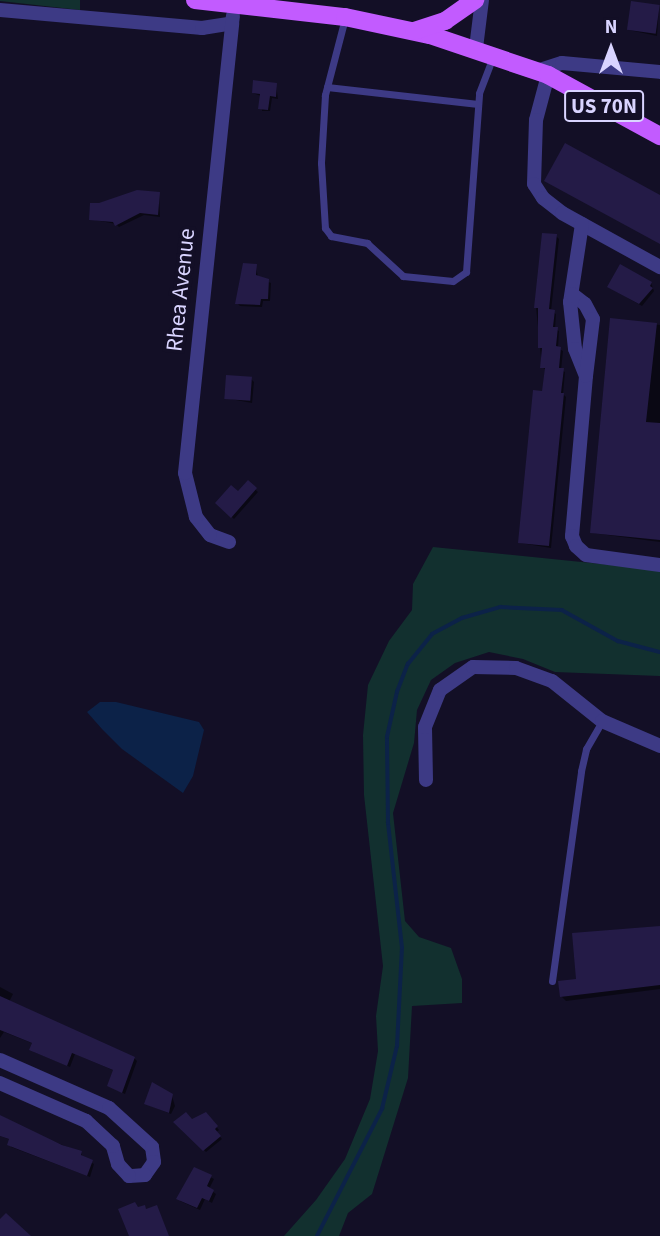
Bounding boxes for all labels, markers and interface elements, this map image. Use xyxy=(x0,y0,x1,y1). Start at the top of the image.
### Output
north arrow xyxy=(576,14,646,84)
text: N xyxy=(605,14,617,41)
road number: US 70N xyxy=(564,88,644,124)
street label: Rhea Avenue xyxy=(161,227,201,353)

